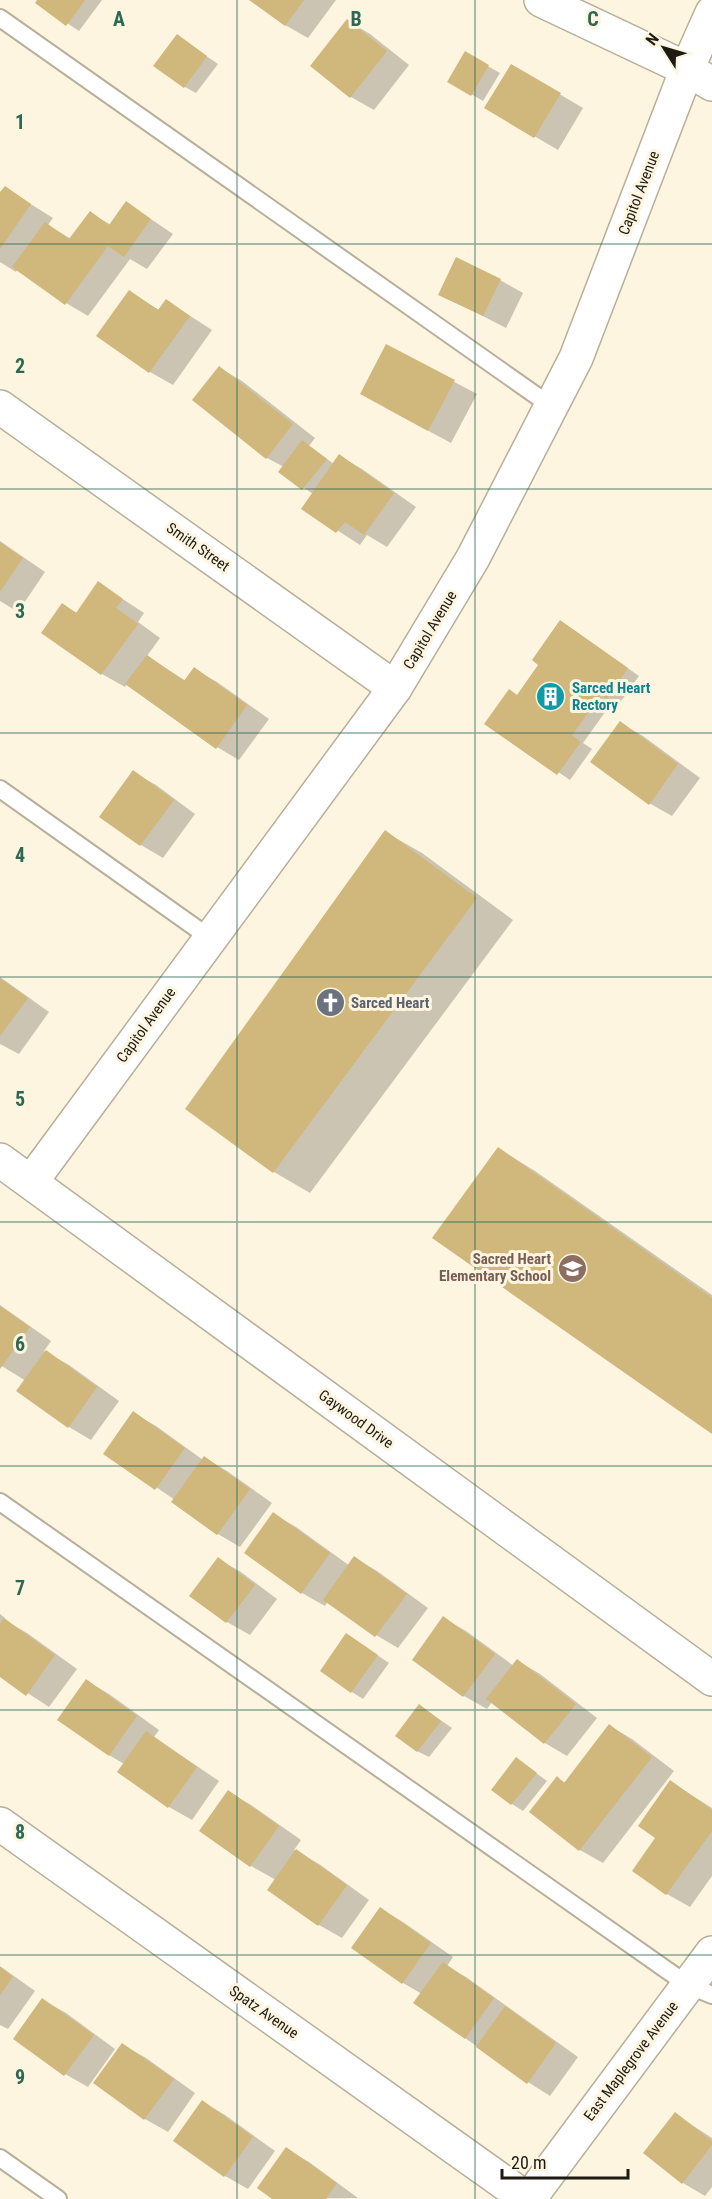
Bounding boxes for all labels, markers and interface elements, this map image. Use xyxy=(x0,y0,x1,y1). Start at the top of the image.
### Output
text: A xyxy=(113,7,125,31)
text: B xyxy=(350,7,362,31)
text: C xyxy=(587,7,599,31)
north arrow xyxy=(634,18,694,78)
text: N xyxy=(642,30,663,49)
text: 1 xyxy=(15,110,25,134)
street label: Capitol Avenue xyxy=(615,149,663,237)
text: 2 xyxy=(15,354,25,378)
street label: Smith Street xyxy=(163,519,233,575)
street label: Capitol Avenue xyxy=(400,587,460,673)
text: 3 xyxy=(15,599,25,623)
place label: Sarced Heart Rectory xyxy=(572,679,651,714)
building icon: Sarced Heart Rectory xyxy=(535,681,567,713)
text: 4 xyxy=(15,843,25,867)
street label: Capitol Avenue xyxy=(113,984,179,1066)
church icon: Sarced Heart xyxy=(314,987,346,1019)
place label: Sarced Heart xyxy=(351,994,430,1012)
text: 5 xyxy=(15,1087,25,1111)
place label: Sacred Heart Elementary School xyxy=(439,1250,551,1285)
school or university icon: Sacred Heart Elementary School xyxy=(556,1252,588,1284)
text: 6 xyxy=(15,1332,25,1356)
street label: Gaywood Drive xyxy=(315,1386,397,1452)
text: 7 xyxy=(15,1576,25,1600)
text: 8 xyxy=(15,1820,25,1844)
street label: Spatz Avenue xyxy=(226,1982,302,2042)
street label: East Maplegrove Avenue xyxy=(580,1998,682,2124)
text: 9 xyxy=(15,2065,25,2089)
scale bar xyxy=(502,2142,628,2180)
text: 20 m xyxy=(511,2152,546,2173)

